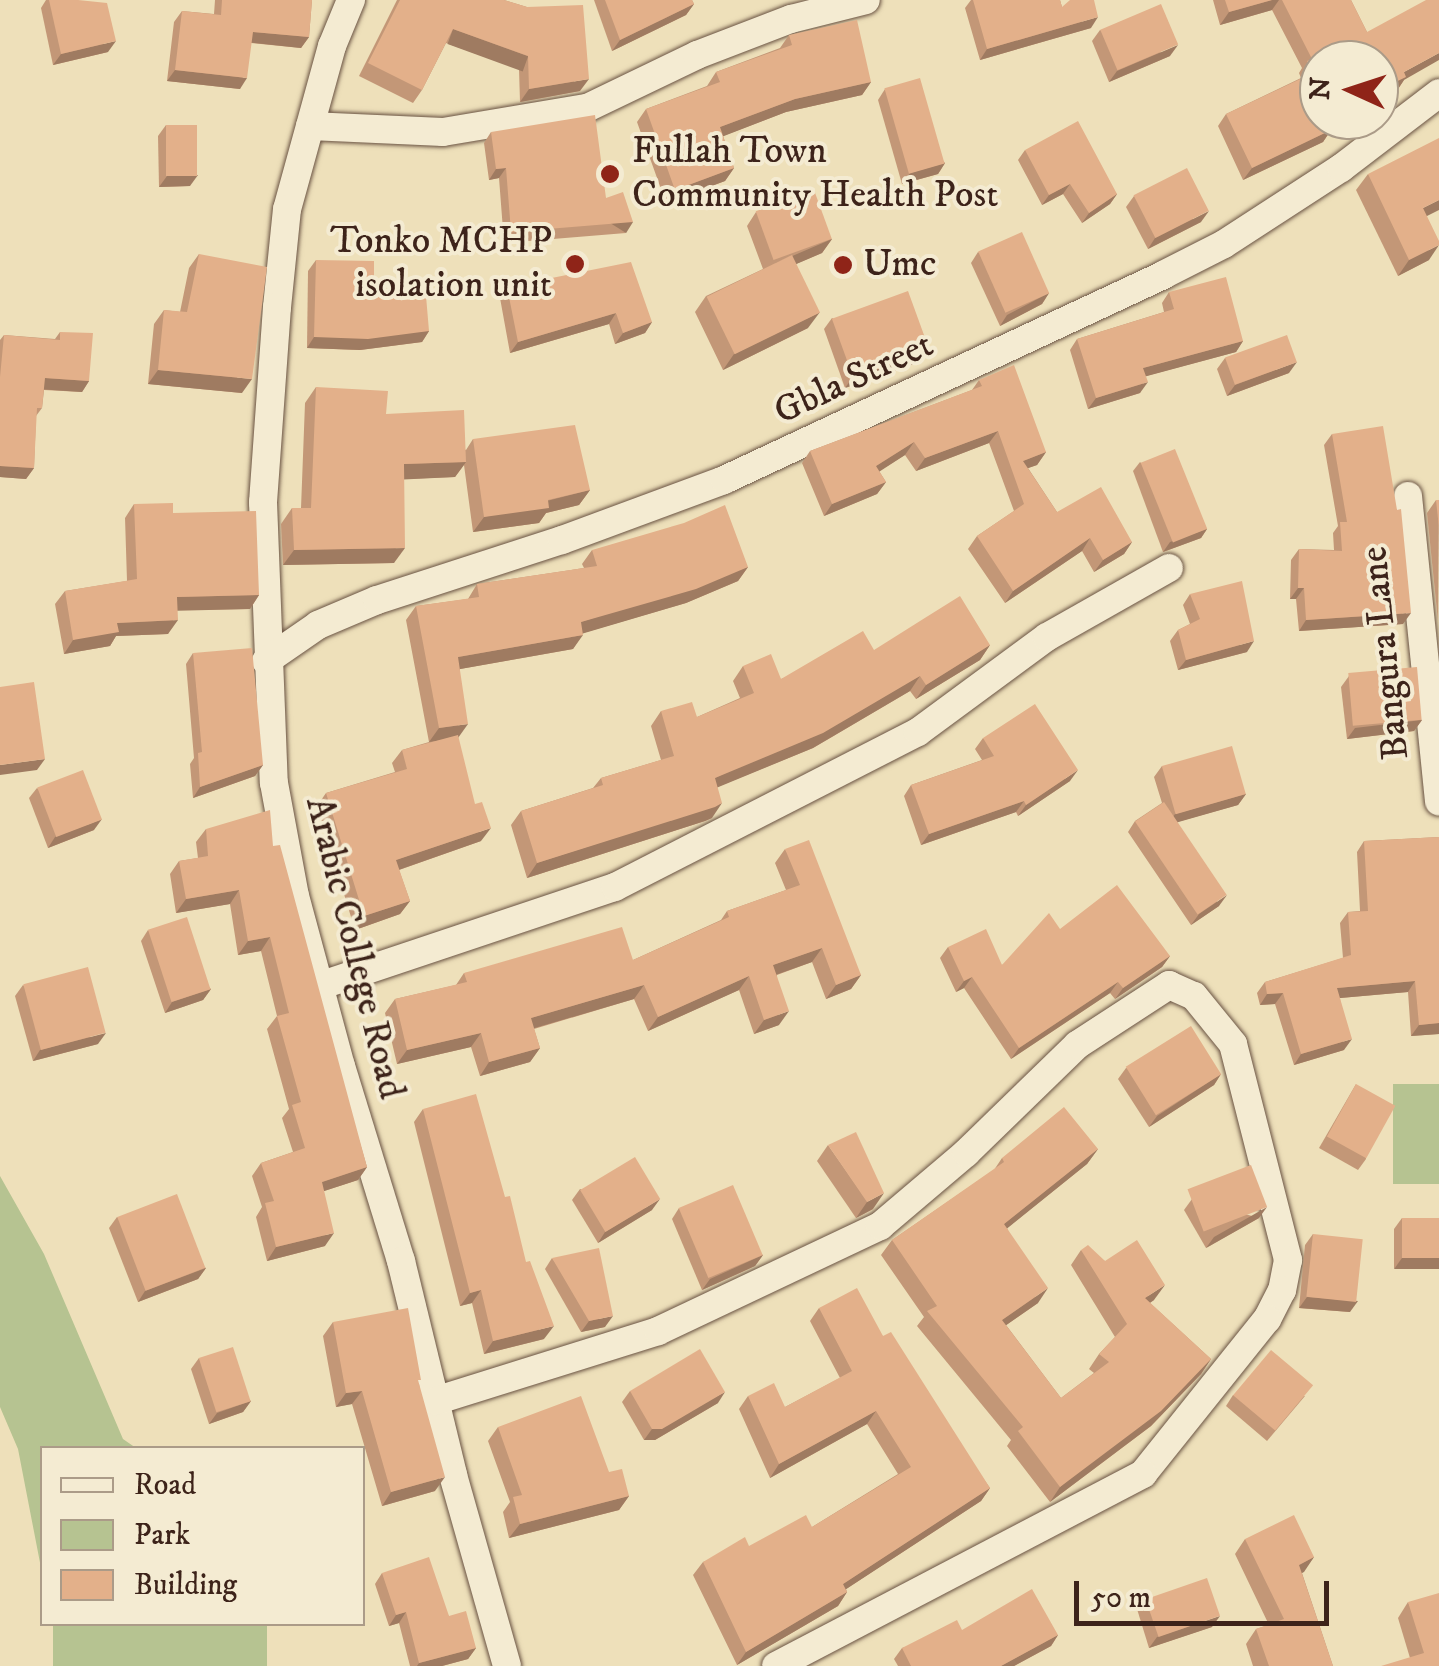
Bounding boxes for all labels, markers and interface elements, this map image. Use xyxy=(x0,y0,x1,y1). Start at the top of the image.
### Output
north arrow xyxy=(1299,40,1399,140)
text: N xyxy=(1302,76,1339,101)
place label: Fullah Town Community Health Post xyxy=(632,129,998,218)
marker: Fullah Town Community Health Post xyxy=(597,161,623,187)
place label: Tonko MCHP isolation unit xyxy=(330,219,552,308)
place label: Umc xyxy=(863,242,936,288)
marker: Tonko MCHP isolation unit xyxy=(562,251,588,277)
marker: Umc xyxy=(832,254,854,276)
street label: Gbla Street xyxy=(767,322,941,436)
street label: Bangura Lane xyxy=(1352,544,1420,762)
street label: Arabic College Road xyxy=(294,792,414,1104)
legend xyxy=(40,1446,365,1626)
text: Road xyxy=(134,1467,196,1504)
text: Park xyxy=(134,1517,190,1554)
scale bar xyxy=(1079,1561,1334,1623)
text: Building xyxy=(134,1567,237,1604)
text: 50 m xyxy=(1091,1580,1151,1617)

